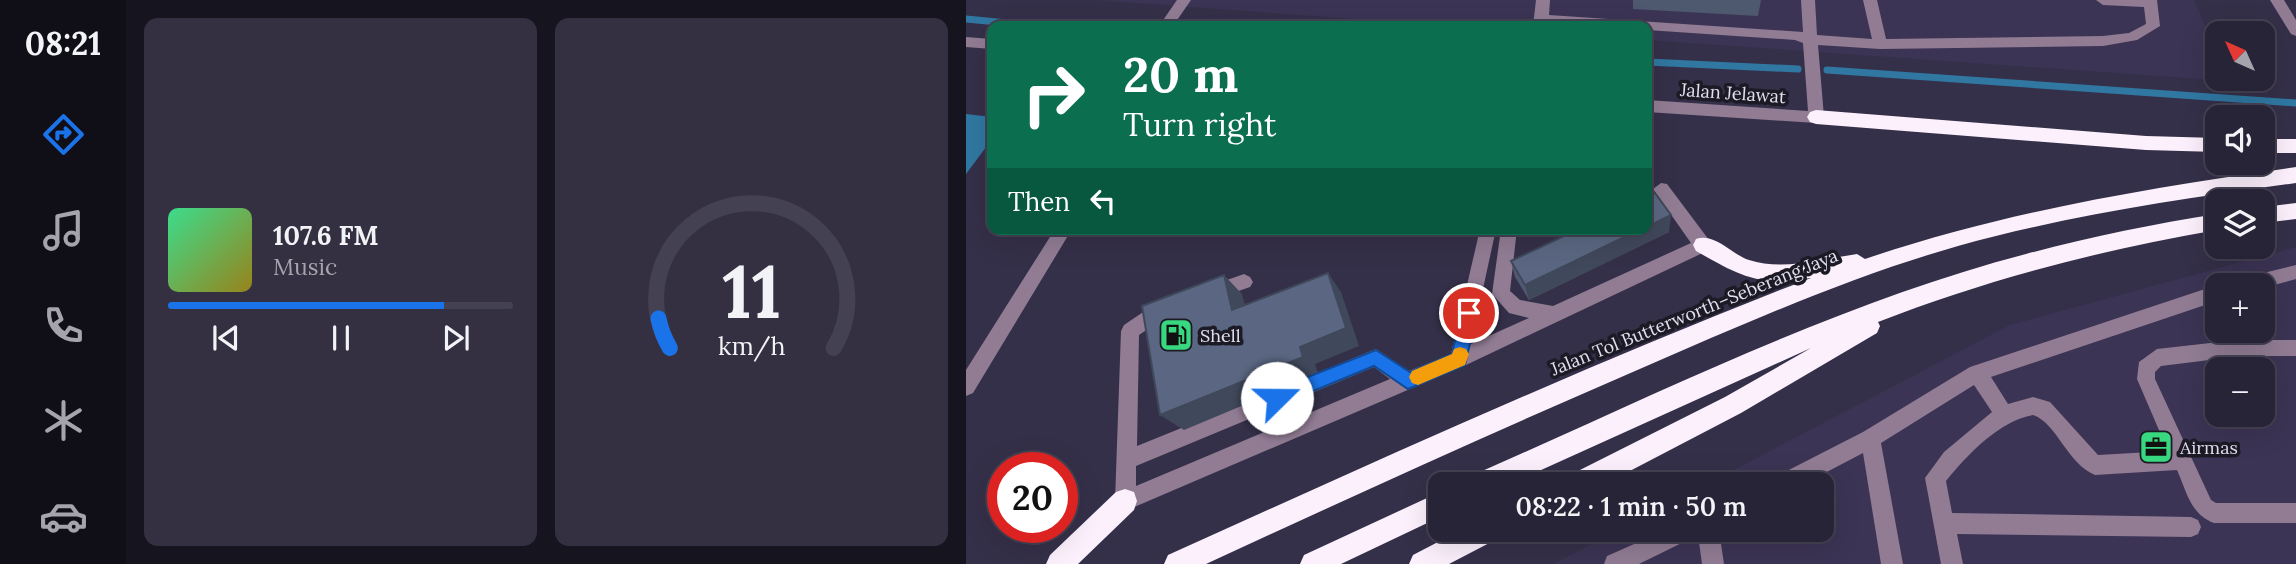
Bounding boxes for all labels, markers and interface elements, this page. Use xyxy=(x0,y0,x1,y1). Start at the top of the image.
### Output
north arrow xyxy=(2205,21,2275,91)
map controls xyxy=(2205,21,2275,427)
text: 08:21 xyxy=(25,23,101,64)
text: 20 m xyxy=(1123,43,1238,105)
icon: right xyxy=(1008,49,1099,140)
street label: Jalan Jelawat xyxy=(1678,78,1787,108)
text: Turn right xyxy=(1123,104,1276,145)
button: sound xyxy=(2205,105,2275,175)
icon: directions xyxy=(39,110,88,159)
icon: left xyxy=(1084,182,1122,220)
text: Then xyxy=(1008,185,1070,218)
button: layers xyxy=(2205,189,2275,259)
icon: music xyxy=(39,206,88,255)
text: 107.6 FM xyxy=(273,219,379,252)
street label: Jalan Tol Butterworth–Seberang Jaya xyxy=(1546,244,1841,381)
text: 11 xyxy=(722,245,781,338)
text: Music xyxy=(273,252,337,281)
button: + xyxy=(2205,273,2275,343)
pin xyxy=(1439,283,1499,343)
icon: arrive xyxy=(1450,294,1488,332)
icon: phone xyxy=(39,301,88,350)
fuel station icon: Shell xyxy=(1157,316,1195,354)
icon: previous xyxy=(207,319,245,357)
icon: pause xyxy=(322,319,360,357)
icon: next xyxy=(437,319,475,357)
place label: Shell xyxy=(1200,324,1241,347)
text: km/h xyxy=(718,330,785,362)
button: − xyxy=(2205,357,2275,427)
position arrow xyxy=(1240,361,1314,435)
icon: climate xyxy=(39,396,88,445)
office icon: Airmas xyxy=(2137,428,2175,466)
place label: Airmas xyxy=(2179,436,2238,459)
speed limit sign: 20 xyxy=(987,452,1078,543)
text: 08:22 · 1 min · 50 m xyxy=(1515,490,1747,523)
icon: car xyxy=(39,492,88,541)

